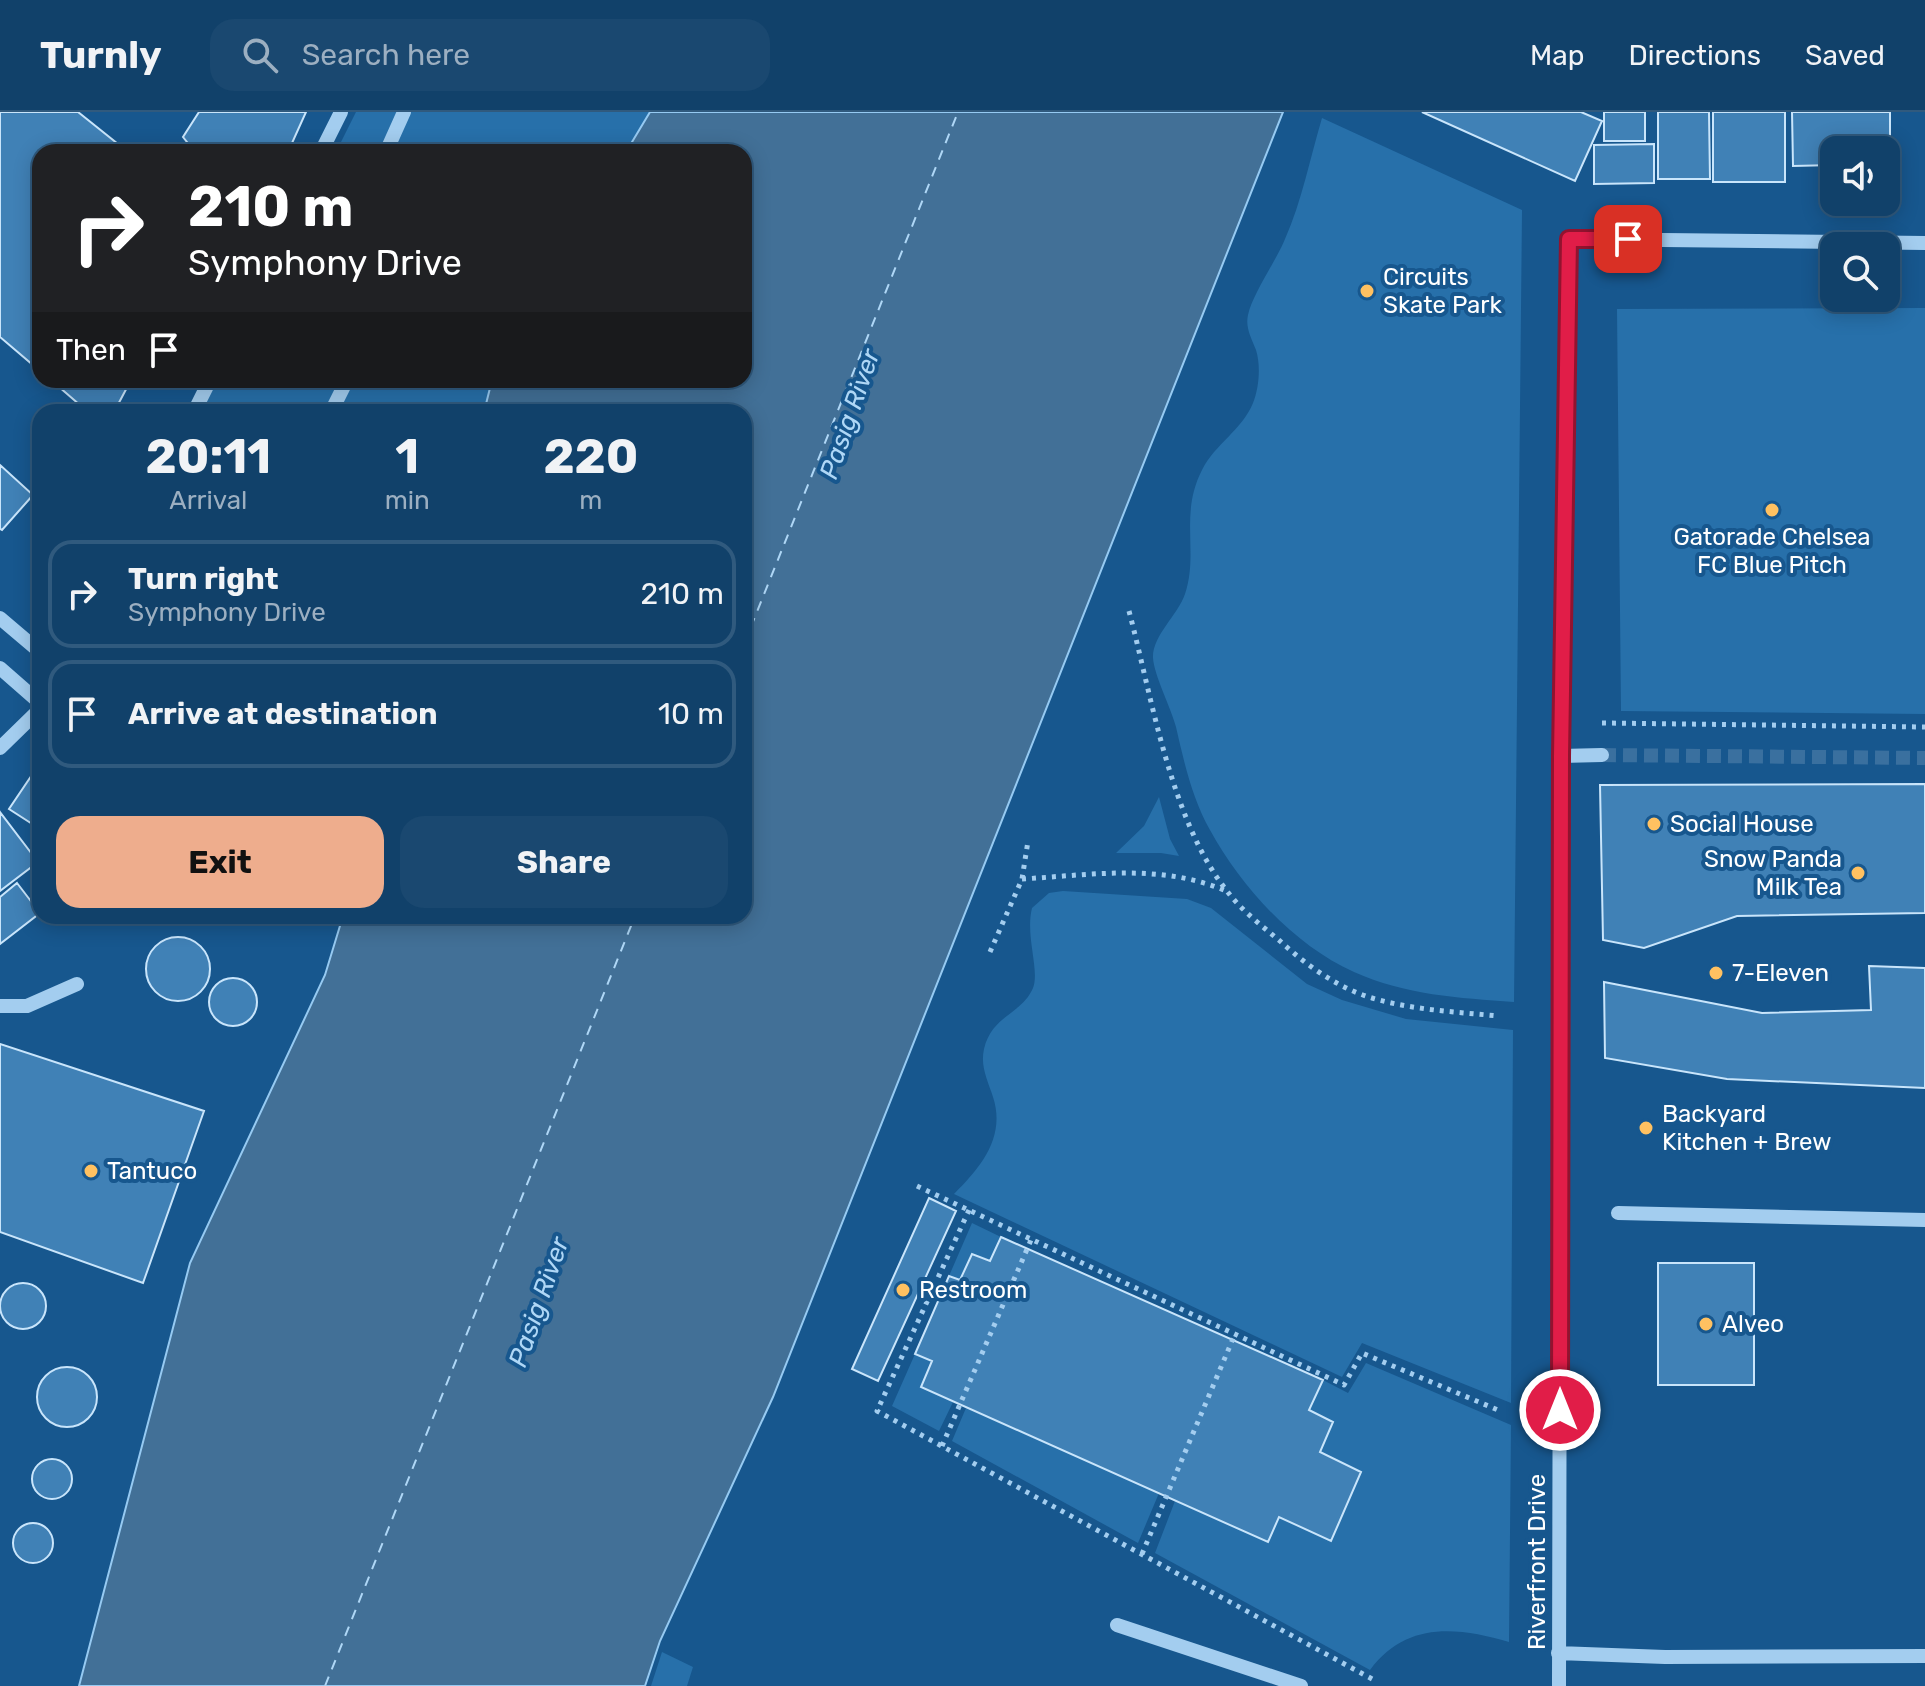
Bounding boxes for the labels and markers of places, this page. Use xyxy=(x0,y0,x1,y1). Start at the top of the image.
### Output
pin xyxy=(1594,205,1662,273)
place label: Circuits Skate Park xyxy=(1383,263,1502,319)
marker: Circuits Skate Park xyxy=(1358,282,1376,300)
marker: Gatorade Chelsea FC Blue Pitch xyxy=(1763,501,1781,519)
place label: Gatorade Chelsea FC Blue Pitch xyxy=(1673,523,1871,579)
place label: Social House xyxy=(1670,810,1814,838)
marker: Social House xyxy=(1645,815,1663,833)
place label: Snow Panda Milk Tea xyxy=(1704,845,1842,901)
marker: Snow Panda Milk Tea xyxy=(1849,864,1867,882)
place label: 7-Eleven xyxy=(1732,959,1829,987)
marker: 7-Eleven xyxy=(1707,964,1725,982)
place label: Backyard Kitchen + Brew xyxy=(1662,1100,1831,1156)
marker: Backyard Kitchen + Brew xyxy=(1637,1119,1655,1137)
place label: Tantuco xyxy=(107,1157,197,1185)
marker: Tantuco xyxy=(82,1162,100,1180)
place label: Restroom xyxy=(919,1276,1027,1304)
marker: Restroom xyxy=(894,1281,912,1299)
place label: Alveo xyxy=(1722,1310,1784,1338)
marker: Alveo xyxy=(1697,1315,1715,1333)

